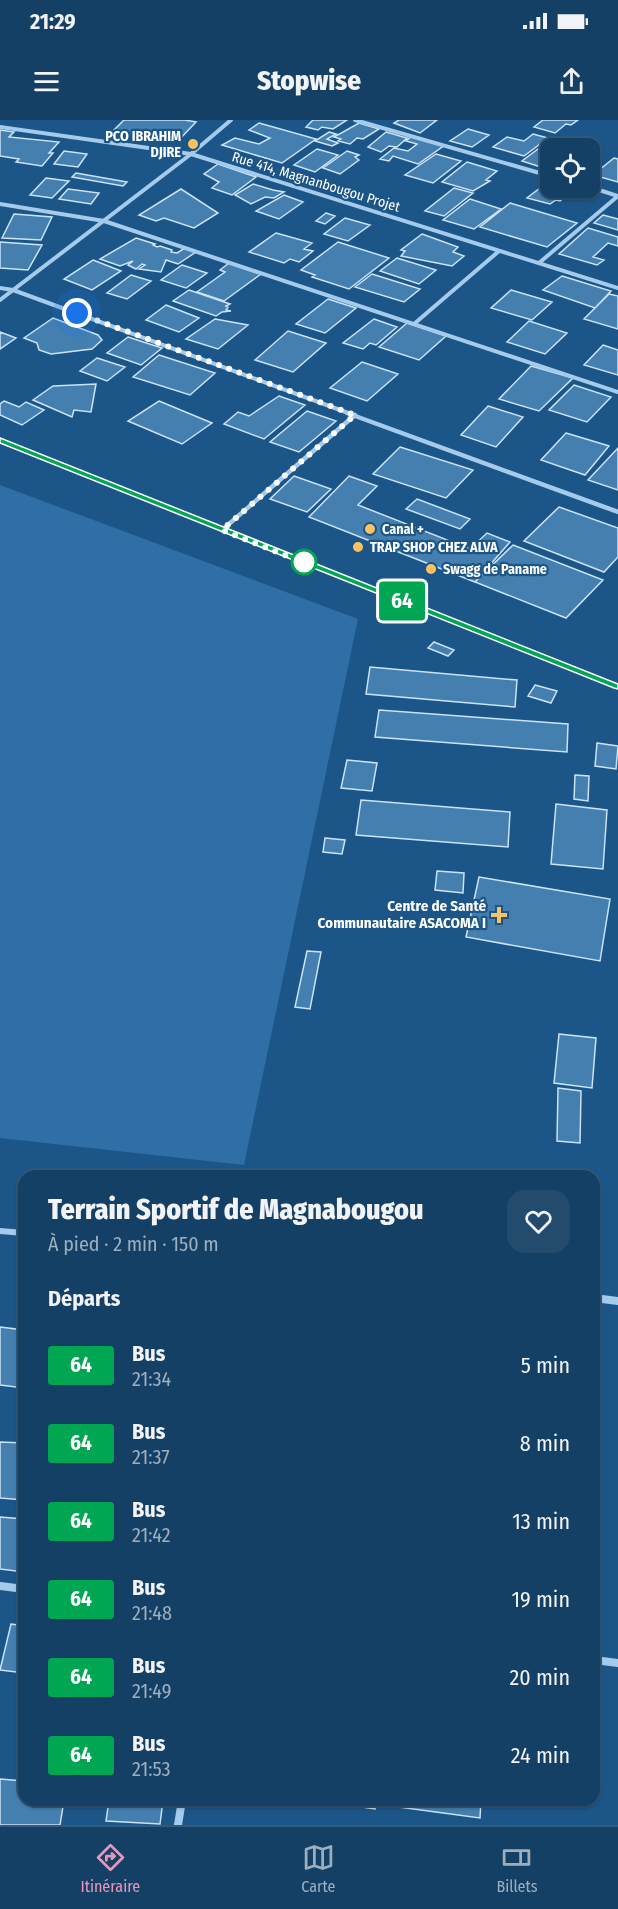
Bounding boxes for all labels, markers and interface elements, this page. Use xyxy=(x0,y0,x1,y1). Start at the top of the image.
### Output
text: 21:29 xyxy=(30,8,76,35)
icon: menu xyxy=(30,65,63,98)
text: Stopwise xyxy=(257,65,361,97)
icon: share xyxy=(555,65,588,98)
place label: PCO IBRAHIM DJIRE xyxy=(105,128,181,161)
marker: PCO IBRAHIM DJIRE xyxy=(186,137,200,151)
map controls xyxy=(540,138,600,198)
button: locate xyxy=(540,138,600,198)
street label: Rue 414, Magnanbougou Projet xyxy=(230,148,403,216)
your location xyxy=(62,298,92,328)
place label: Canal + xyxy=(382,521,424,538)
marker: Canal + xyxy=(363,522,377,536)
place label: TRAP SHOP CHEZ ALVA xyxy=(370,539,498,556)
marker: TRAP SHOP CHEZ ALVA xyxy=(351,540,365,554)
unlabelled marker xyxy=(291,549,317,575)
place label: Swagg de Paname xyxy=(443,561,547,578)
marker: Swagg de Paname xyxy=(424,562,438,576)
line badge: 64 xyxy=(375,582,429,620)
text: 64 xyxy=(391,588,413,614)
place label: Centre de Santé Communautaire ASACOMA I xyxy=(318,897,486,932)
marker: Centre de Santé Communautaire ASACOMA I xyxy=(490,906,508,924)
button: heart xyxy=(507,1190,570,1253)
text: Terrain Sportif de Magnabougou xyxy=(48,1193,423,1226)
text: À pied · 2 min · 150 m xyxy=(48,1232,219,1256)
text: Départs xyxy=(48,1285,120,1312)
text: Bus xyxy=(132,1340,165,1367)
text: 64 xyxy=(70,1352,92,1378)
text: 5 min xyxy=(521,1352,570,1379)
text: 21:34 xyxy=(132,1367,171,1391)
text: Bus xyxy=(132,1418,165,1445)
text: 64 xyxy=(70,1430,92,1456)
text: 8 min xyxy=(520,1430,570,1457)
text: 21:37 xyxy=(132,1445,170,1469)
text: Bus xyxy=(132,1496,165,1523)
text: 64 xyxy=(70,1508,92,1534)
text: 13 min xyxy=(512,1508,570,1535)
text: 21:42 xyxy=(132,1523,171,1547)
text: Bus xyxy=(132,1574,165,1601)
text: 64 xyxy=(70,1586,92,1612)
text: 19 min xyxy=(512,1586,570,1613)
text: 21:48 xyxy=(132,1601,172,1625)
text: Bus xyxy=(132,1652,165,1679)
text: 64 xyxy=(70,1664,92,1690)
text: 20 min xyxy=(510,1664,570,1691)
text: 21:49 xyxy=(132,1679,171,1703)
text: Bus xyxy=(132,1730,165,1757)
text: 64 xyxy=(70,1742,92,1768)
text: 24 min xyxy=(511,1742,570,1769)
text: 21:53 xyxy=(132,1757,171,1781)
tab: Itinéraire xyxy=(80,1841,140,1896)
tab: Carte xyxy=(301,1841,335,1896)
tab: Billets xyxy=(496,1841,538,1896)

